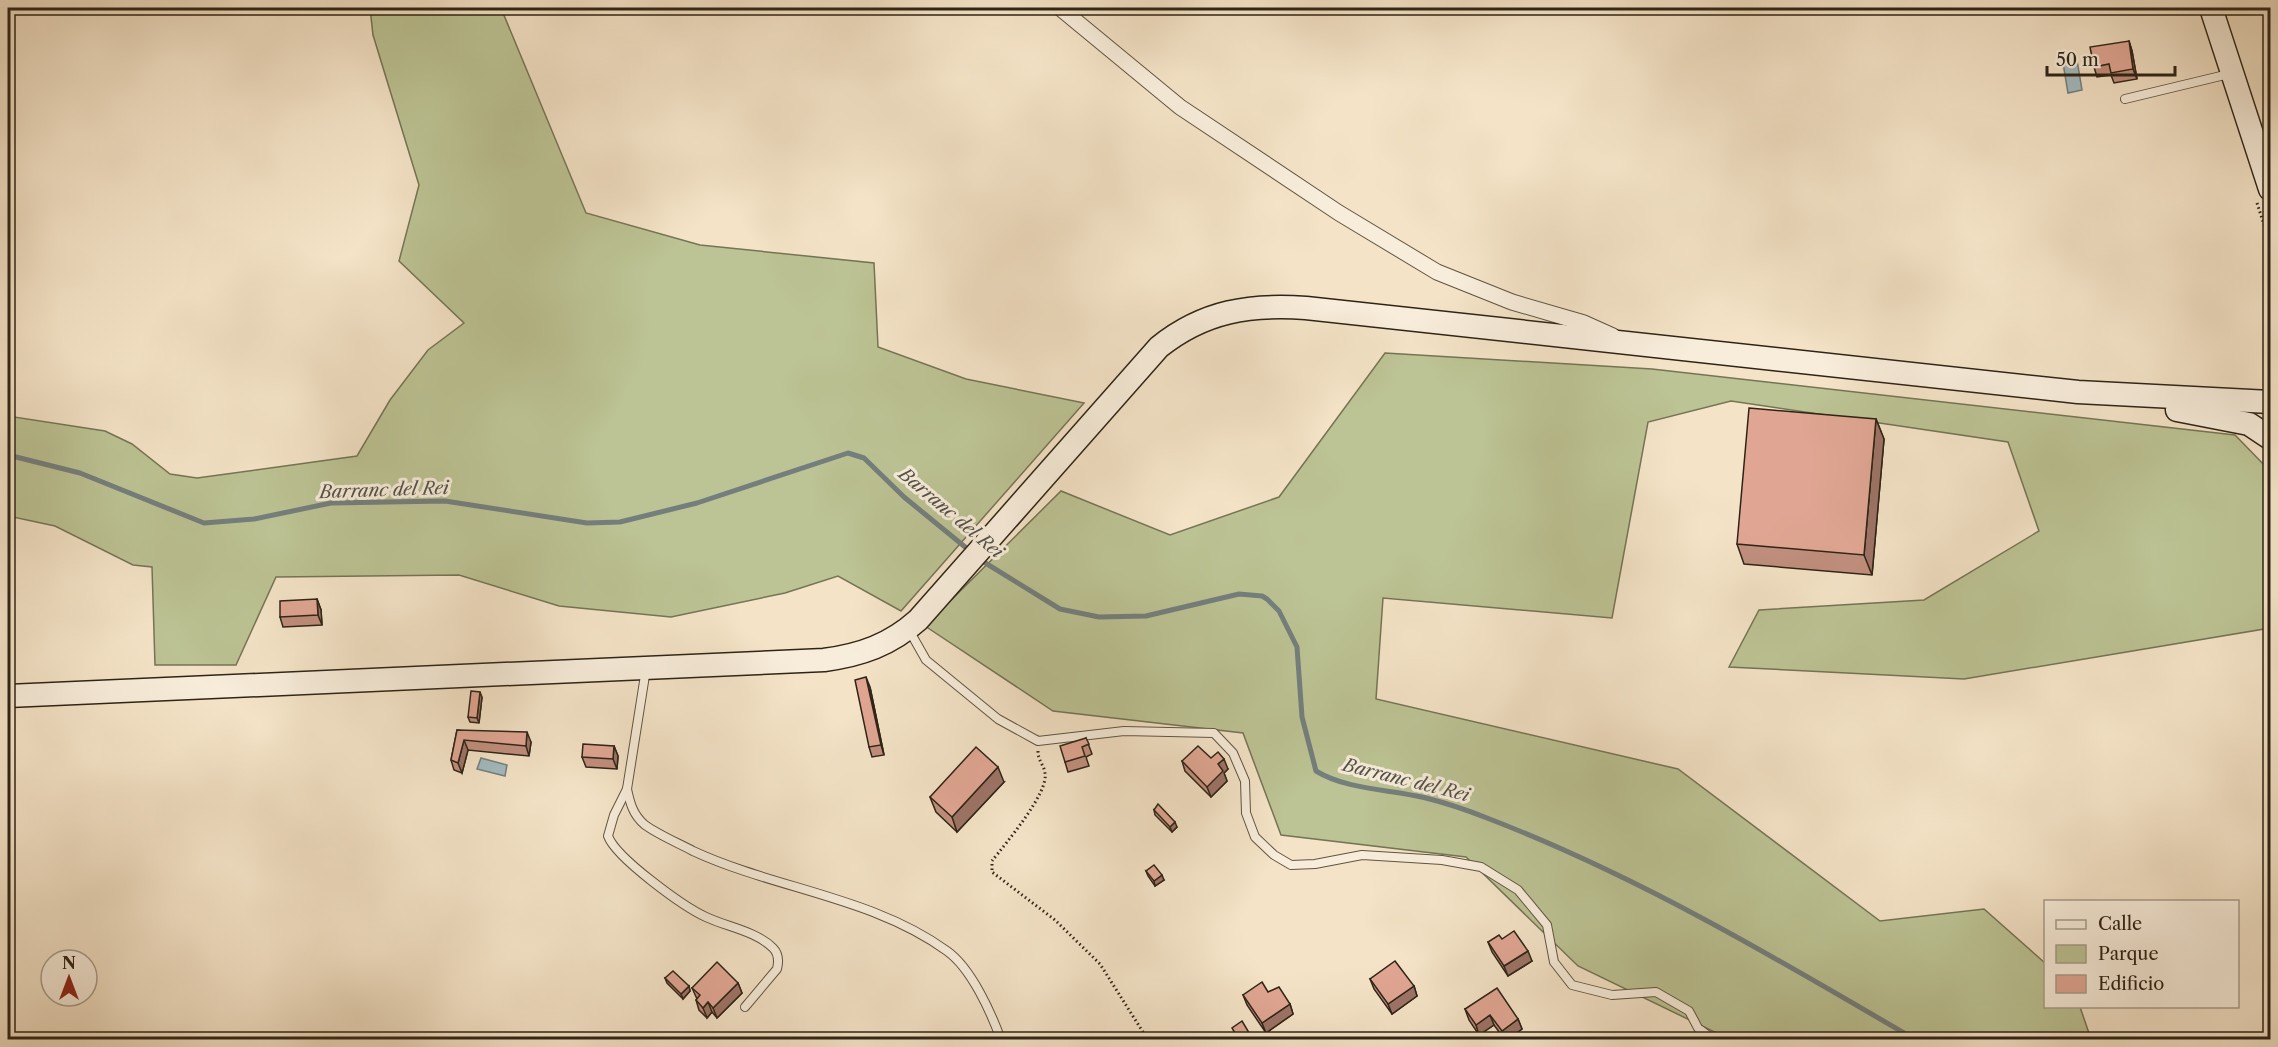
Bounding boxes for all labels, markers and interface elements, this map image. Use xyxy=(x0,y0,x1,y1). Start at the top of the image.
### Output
scale bar xyxy=(2047,39,2174,77)
text: 50 m xyxy=(2056,49,2099,71)
water label: Barranc del Rei xyxy=(893,462,1009,564)
water label: Barranc del Rei xyxy=(317,477,451,503)
water label: Barranc del Rei xyxy=(1339,753,1473,807)
legend xyxy=(2044,900,2239,1008)
text: Calle xyxy=(2098,913,2142,935)
text: Parque xyxy=(2098,943,2159,965)
north arrow xyxy=(39,948,99,1008)
text: N xyxy=(62,953,76,973)
text: Edificio xyxy=(2098,973,2164,995)

